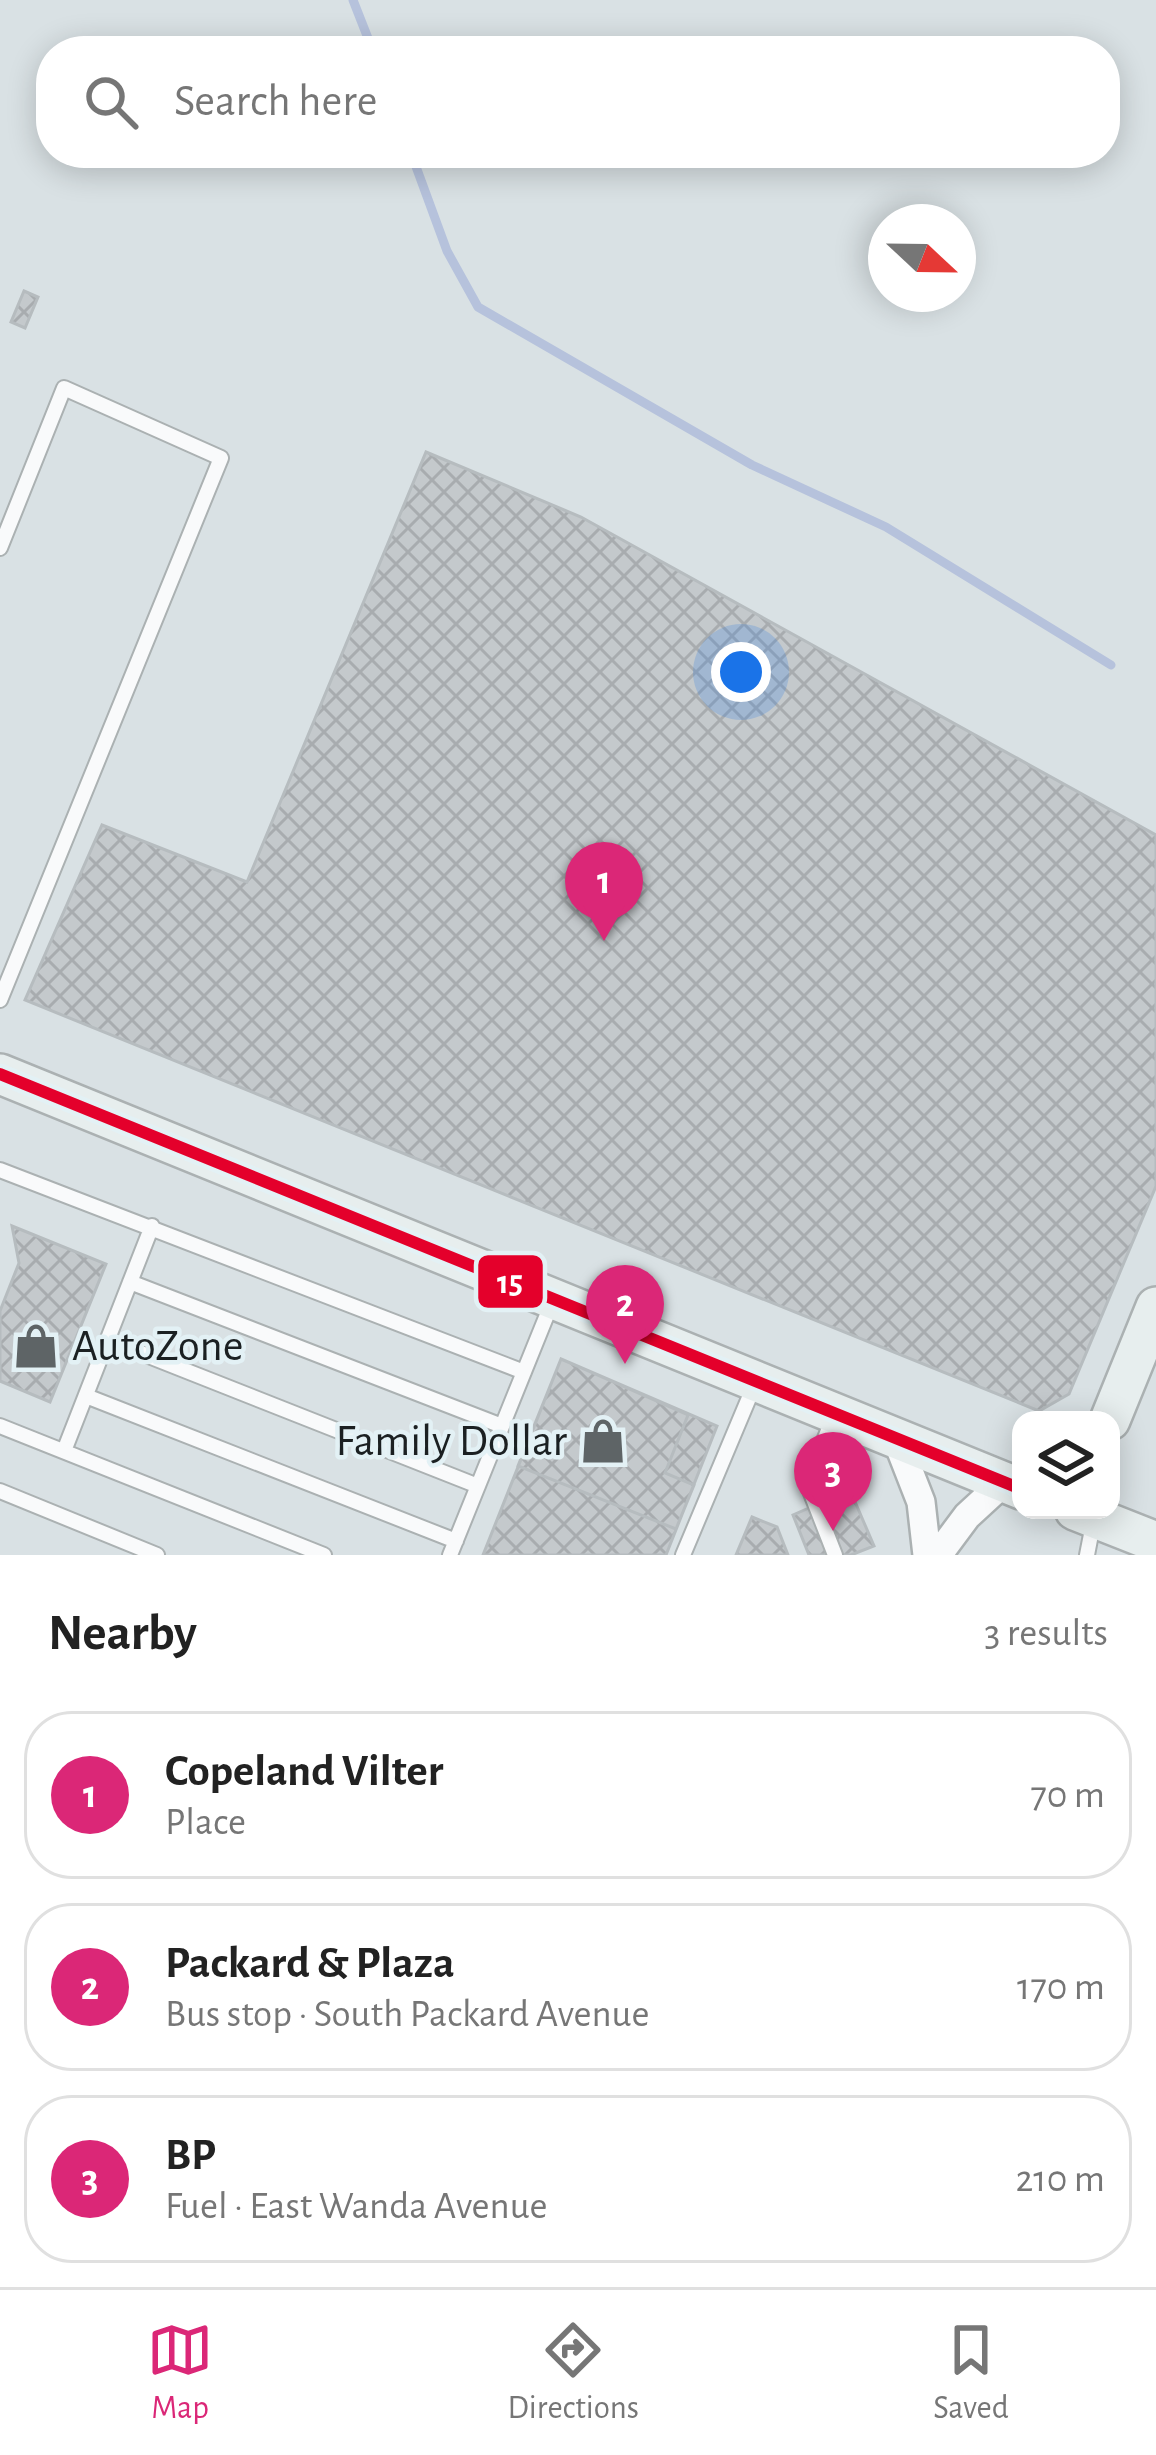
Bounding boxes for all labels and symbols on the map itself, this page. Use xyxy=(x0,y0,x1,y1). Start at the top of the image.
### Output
north arrow xyxy=(868,204,976,312)
your location xyxy=(711,642,771,702)
pin: 1 xyxy=(565,842,643,941)
line badge: 15 xyxy=(476,1253,545,1310)
pin: 2 xyxy=(586,1265,664,1364)
text: 15 xyxy=(497,1267,523,1300)
shop icon: AutoZone xyxy=(11,1321,61,1371)
place label: AutoZone xyxy=(72,1324,243,1369)
shop icon: Family Dollar xyxy=(578,1416,628,1466)
place label: Family Dollar xyxy=(336,1419,567,1464)
pin: 3 xyxy=(794,1432,872,1531)

